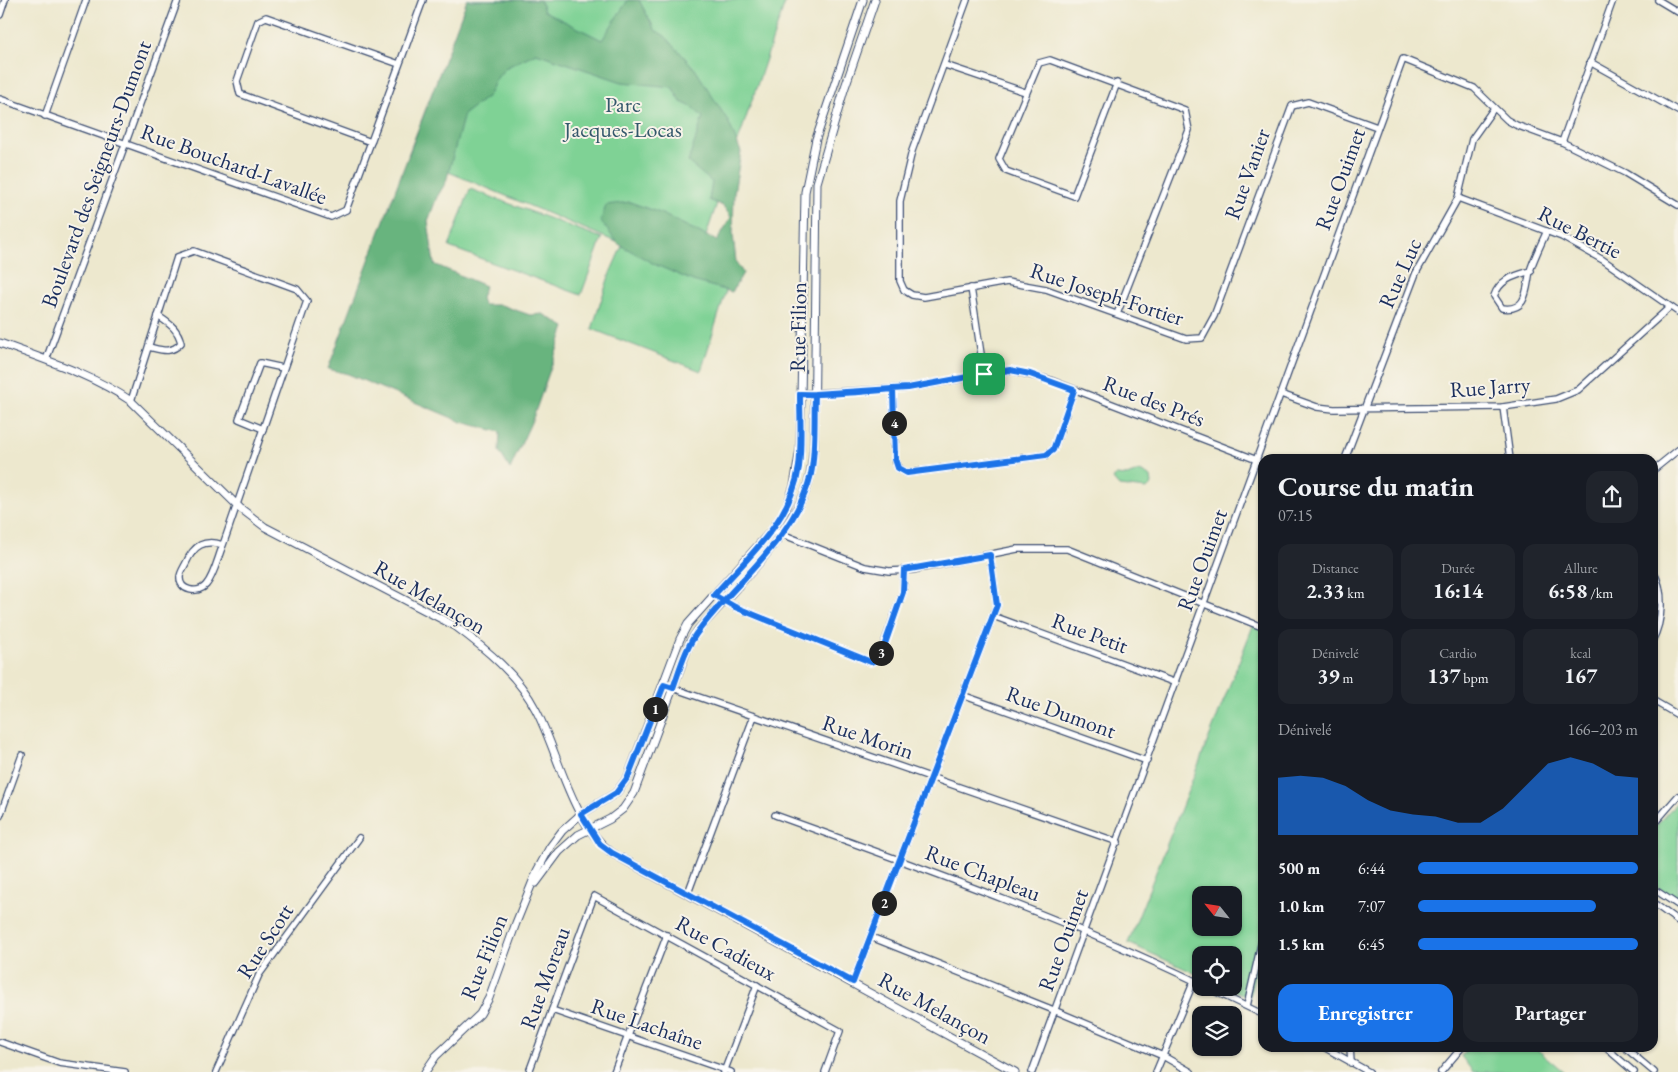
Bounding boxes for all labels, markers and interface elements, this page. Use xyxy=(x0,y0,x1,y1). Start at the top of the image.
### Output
street label: Boulevard des Seigneurs-Dumont xyxy=(34,36,158,312)
park label: Parc Jacques-Locas xyxy=(562,90,682,144)
street label: Rue Bouchard-Lavallée xyxy=(137,117,331,211)
street label: Rue Vanier xyxy=(1217,124,1277,223)
street label: Rue Ouimet xyxy=(1308,124,1372,234)
street label: Rue Bertie xyxy=(1533,199,1627,266)
street label: Rue Luc xyxy=(1372,233,1428,313)
street label: Rue Joseph-Fortier xyxy=(1027,256,1188,333)
street label: Rue Filion xyxy=(783,281,813,372)
pin xyxy=(963,353,1005,395)
icon: arrive xyxy=(970,360,998,388)
street label: Rue des Prés xyxy=(1099,368,1209,434)
street label: Rue Jarry xyxy=(1449,370,1532,404)
pin: 4 xyxy=(882,410,906,436)
text: 4 xyxy=(891,414,898,432)
text: Course du matin xyxy=(1278,468,1474,504)
button: share xyxy=(1586,471,1638,523)
street label: Rue Ouimet xyxy=(1170,505,1234,615)
text: 07:15 xyxy=(1278,505,1313,526)
street label: Rue Melançon xyxy=(369,553,492,641)
text: Distance xyxy=(1312,559,1359,577)
text: Durée xyxy=(1441,559,1475,577)
text: Allure xyxy=(1564,559,1598,577)
text: 2.33 xyxy=(1306,577,1344,604)
text: 16:14 xyxy=(1433,577,1483,604)
text: 6:58 xyxy=(1548,577,1587,604)
text: km xyxy=(1344,584,1365,602)
text: /km xyxy=(1587,584,1613,602)
street label: Rue Petit xyxy=(1048,606,1132,660)
pin: 3 xyxy=(868,640,894,666)
text: 3 xyxy=(878,644,885,662)
text: Dénivelé xyxy=(1312,644,1359,662)
text: Cardio xyxy=(1439,644,1477,662)
text: kcal xyxy=(1570,644,1591,662)
text: 39 xyxy=(1317,662,1340,689)
text: 137 xyxy=(1427,662,1461,689)
text: 167 xyxy=(1564,662,1597,689)
text: m xyxy=(1340,669,1353,687)
text: bpm xyxy=(1461,669,1489,687)
street label: Rue Dumont xyxy=(1002,679,1120,745)
pin: 1 xyxy=(642,696,668,722)
text: 1 xyxy=(652,700,659,718)
street label: Rue Morin xyxy=(818,708,918,766)
text: Dénivelé xyxy=(1278,719,1332,740)
text: 166–203 m xyxy=(1567,719,1638,740)
street label: Rue Chapleau xyxy=(921,838,1045,908)
text: 500 m xyxy=(1278,858,1320,879)
text: 6:44 xyxy=(1358,858,1385,879)
street label: Rue Ouimet xyxy=(1031,885,1095,995)
north arrow xyxy=(1192,886,1242,936)
map controls xyxy=(1192,886,1242,1056)
pin: 2 xyxy=(872,890,896,916)
text: 2 xyxy=(881,894,888,912)
text: 1.0 km xyxy=(1278,896,1324,917)
text: 7:07 xyxy=(1358,896,1385,917)
street label: Rue Scott xyxy=(230,898,300,984)
street label: Rue Cadieux xyxy=(671,908,782,988)
street label: Rue Filion xyxy=(454,909,514,1004)
street label: Rue Moreau xyxy=(513,922,577,1033)
text: 1.5 km xyxy=(1278,934,1324,955)
text: 6:45 xyxy=(1358,934,1385,955)
button: locate xyxy=(1192,946,1242,996)
street label: Rue Melançon xyxy=(873,965,997,1051)
button: Enregistrer xyxy=(1278,984,1453,1042)
button: Partager xyxy=(1463,984,1638,1042)
street label: Rue Lachaîne xyxy=(587,991,707,1057)
button: layers xyxy=(1192,1006,1242,1056)

